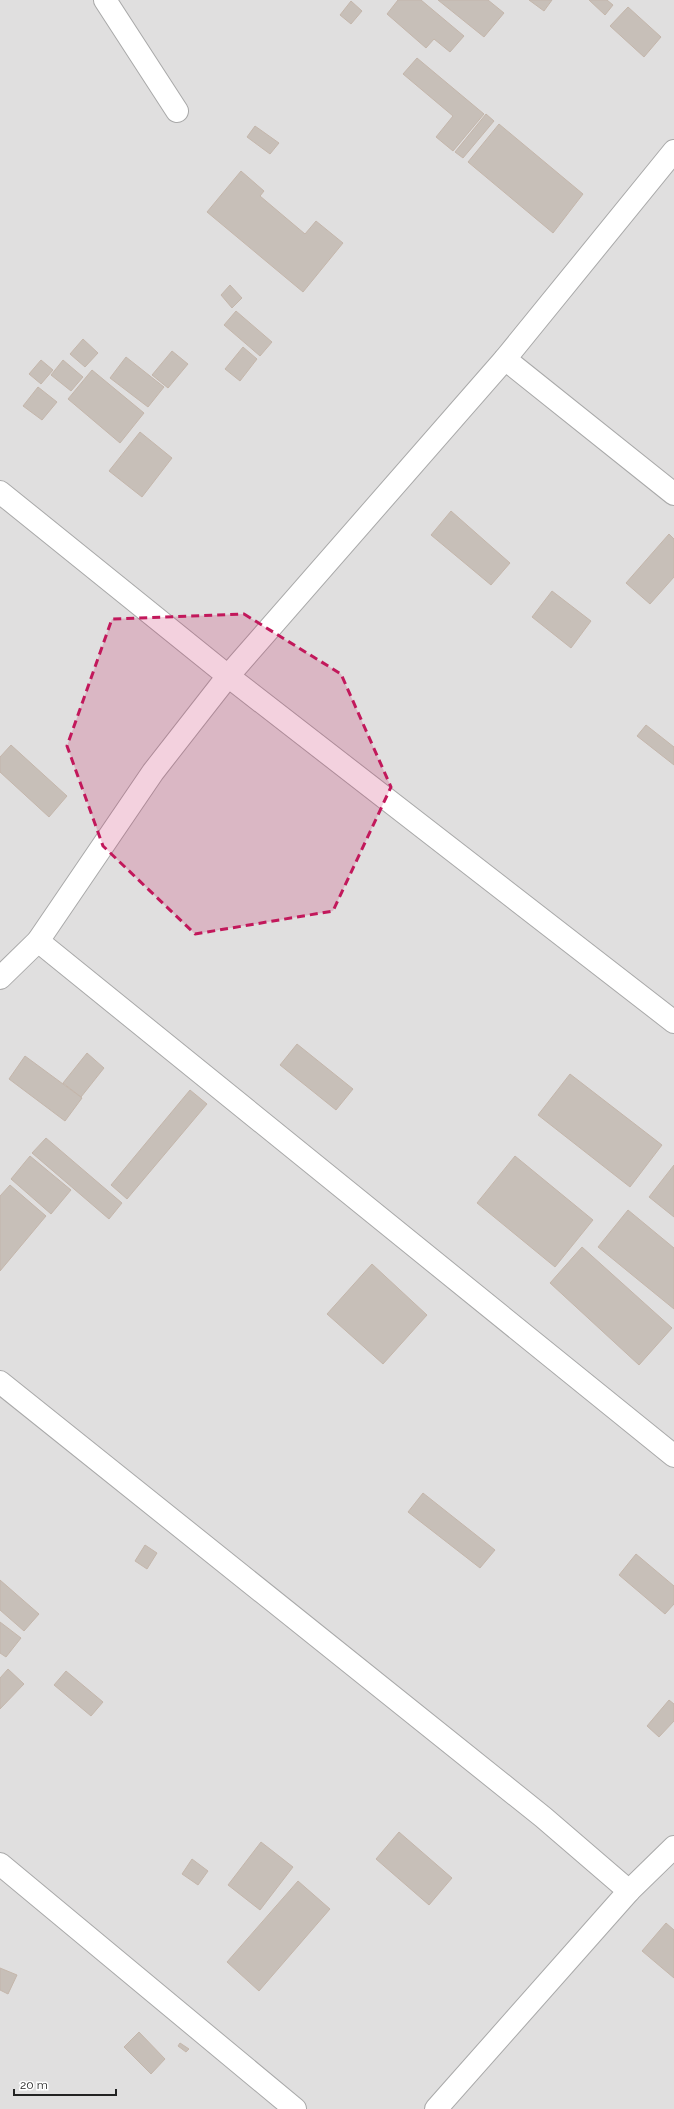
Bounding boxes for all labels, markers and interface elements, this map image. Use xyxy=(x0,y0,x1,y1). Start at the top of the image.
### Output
scale bar xyxy=(14,2071,116,2097)
text: 20 m xyxy=(20,2078,48,2092)

